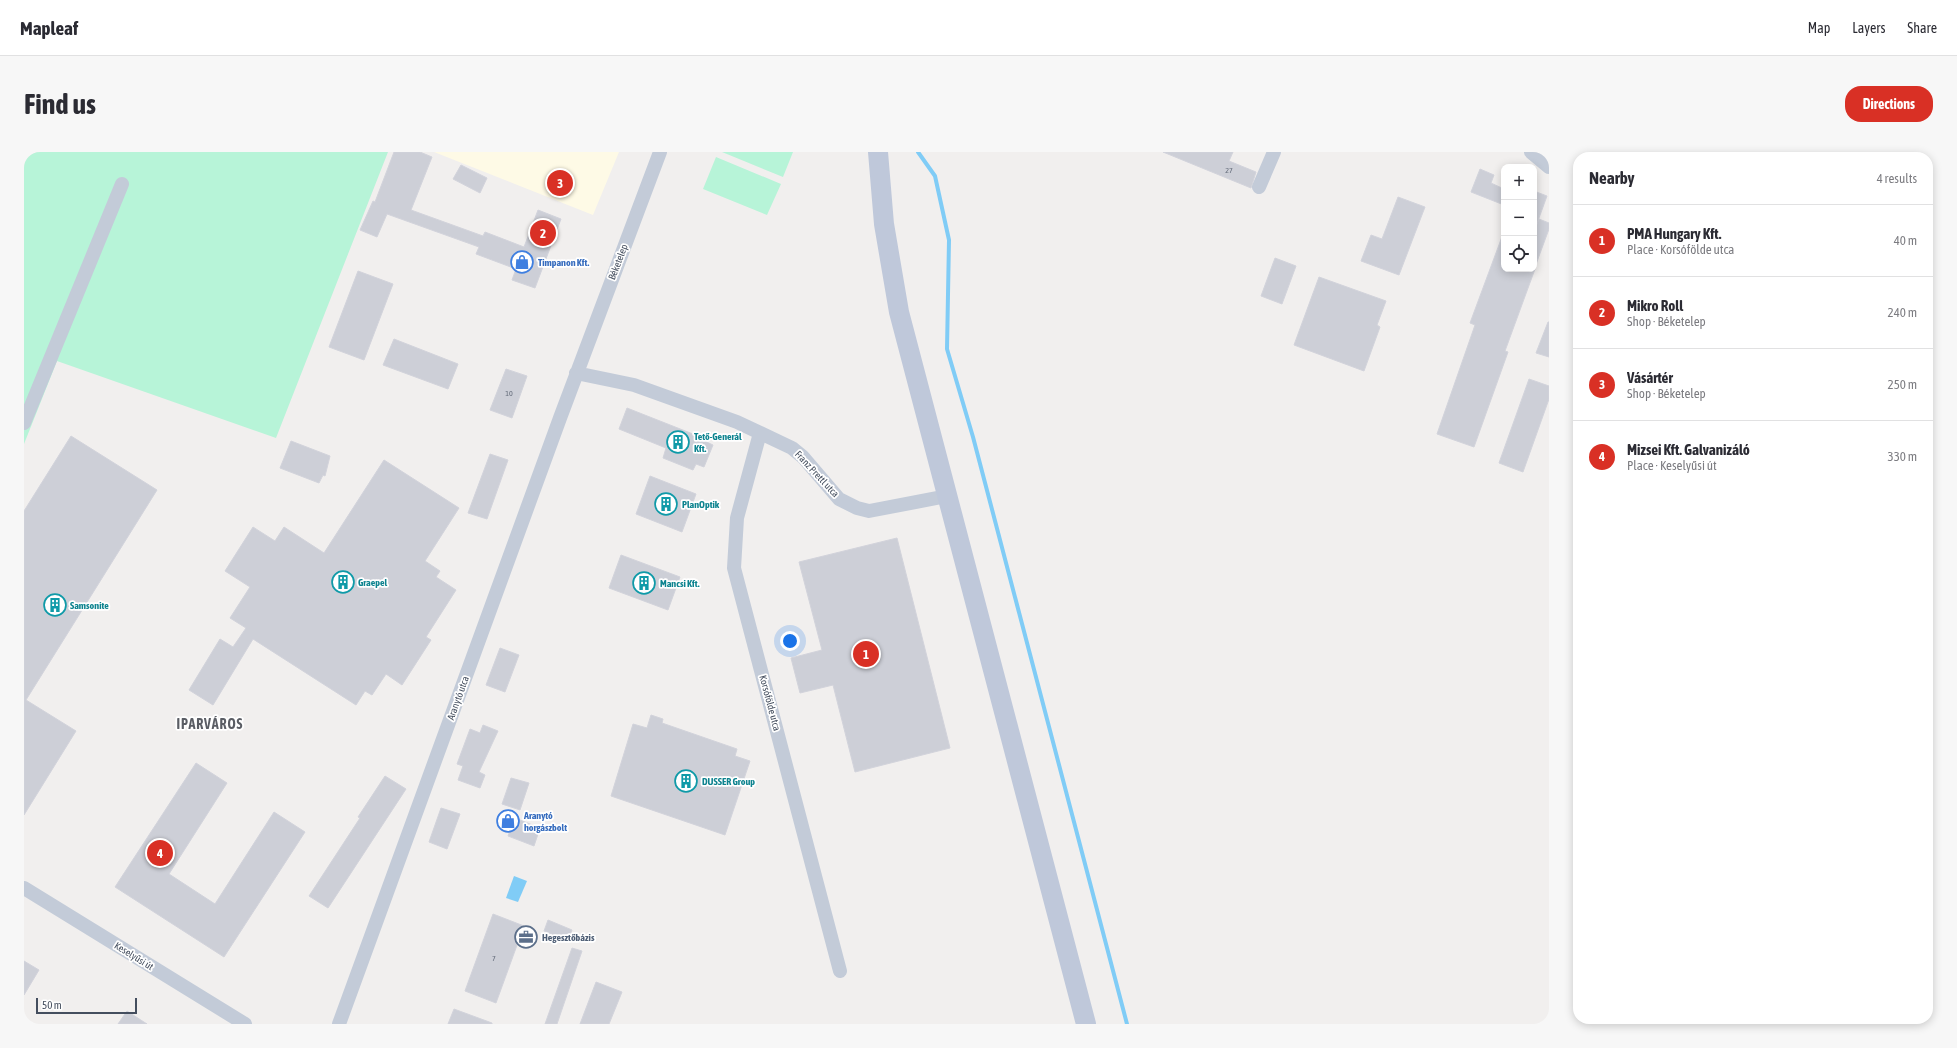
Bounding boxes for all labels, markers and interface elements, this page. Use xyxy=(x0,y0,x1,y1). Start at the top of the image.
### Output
text: Mapleaf xyxy=(20,17,78,39)
text: Map xyxy=(1808,20,1830,36)
text: Layers xyxy=(1852,20,1885,36)
text: Share xyxy=(1907,20,1937,36)
button: Directions xyxy=(1845,86,1933,122)
text: Find us xyxy=(24,88,96,120)
map controls xyxy=(1501,164,1537,272)
button: + xyxy=(1501,164,1537,200)
house number: 27 xyxy=(1225,166,1233,175)
pin: 3 xyxy=(547,168,573,198)
text: Nearby xyxy=(1589,168,1635,188)
text: 4 results xyxy=(1877,171,1917,186)
button: − xyxy=(1501,200,1537,236)
pin: 2 xyxy=(530,218,556,248)
text: PMA Hungary Kft. xyxy=(1627,225,1721,242)
text: 1 xyxy=(1599,233,1605,248)
text: 40 m xyxy=(1894,233,1917,248)
button: locate xyxy=(1501,236,1537,272)
street label: Béketelep xyxy=(606,242,630,281)
text: Place · Korsófölde utca xyxy=(1627,242,1734,257)
shop icon: Timpanon Kft. xyxy=(509,249,535,275)
place label: Timpanon Kft. xyxy=(538,257,589,268)
text: Mikro Roll xyxy=(1627,297,1683,314)
text: 2 xyxy=(1599,305,1605,320)
text: 240 m xyxy=(1888,305,1917,320)
text: Shop · Béketelep xyxy=(1627,314,1706,329)
text: Vásártér xyxy=(1627,369,1673,386)
text: 3 xyxy=(1599,377,1605,392)
text: 250 m xyxy=(1888,377,1917,392)
text: Shop · Béketelep xyxy=(1627,386,1706,401)
house number: 10 xyxy=(505,389,513,398)
building icon: Tető-Generál Kft. xyxy=(665,429,691,455)
place label: Tető-Generál Kft. xyxy=(694,431,742,454)
text: Mizsei Kft. Galvanizáló xyxy=(1627,441,1750,458)
street label: Franz Prettl utca xyxy=(793,449,841,500)
text: 4 xyxy=(1599,449,1605,464)
text: 330 m xyxy=(1888,449,1917,464)
text: Place · Keselyűsi út xyxy=(1627,458,1717,473)
building icon: PlanOptik xyxy=(653,491,679,517)
place label: PlanOptik xyxy=(682,499,720,510)
building icon: Graepel xyxy=(330,569,356,595)
building icon: Mancsi Kft. xyxy=(631,570,657,596)
place label: Graepel xyxy=(358,577,388,588)
place label: Mancsi Kft. xyxy=(660,578,700,589)
building icon: Samsonite xyxy=(42,592,68,618)
place label: Samsonite xyxy=(70,600,109,611)
your location xyxy=(780,631,800,651)
pin: 1 xyxy=(853,639,879,669)
street label: Aranytó utca xyxy=(445,674,471,722)
street label: Korsófölde utca xyxy=(757,674,783,732)
district label: IPARVÁROS xyxy=(177,716,243,732)
building icon: DUSSER Group xyxy=(673,768,699,794)
place label: DUSSER Group xyxy=(702,776,755,787)
shop icon: Aranytó horgászbolt xyxy=(495,808,521,834)
place label: Aranytó horgászbolt xyxy=(523,810,567,833)
pin: 4 xyxy=(147,838,173,868)
office icon: Hegesztőbázis xyxy=(513,924,539,950)
place label: Hegesztőbázis xyxy=(542,932,595,943)
street label: Keselyűsi út xyxy=(113,940,156,972)
house number: 7 xyxy=(492,954,496,963)
scale bar xyxy=(36,996,137,1015)
text: 50 m xyxy=(42,999,62,1011)

